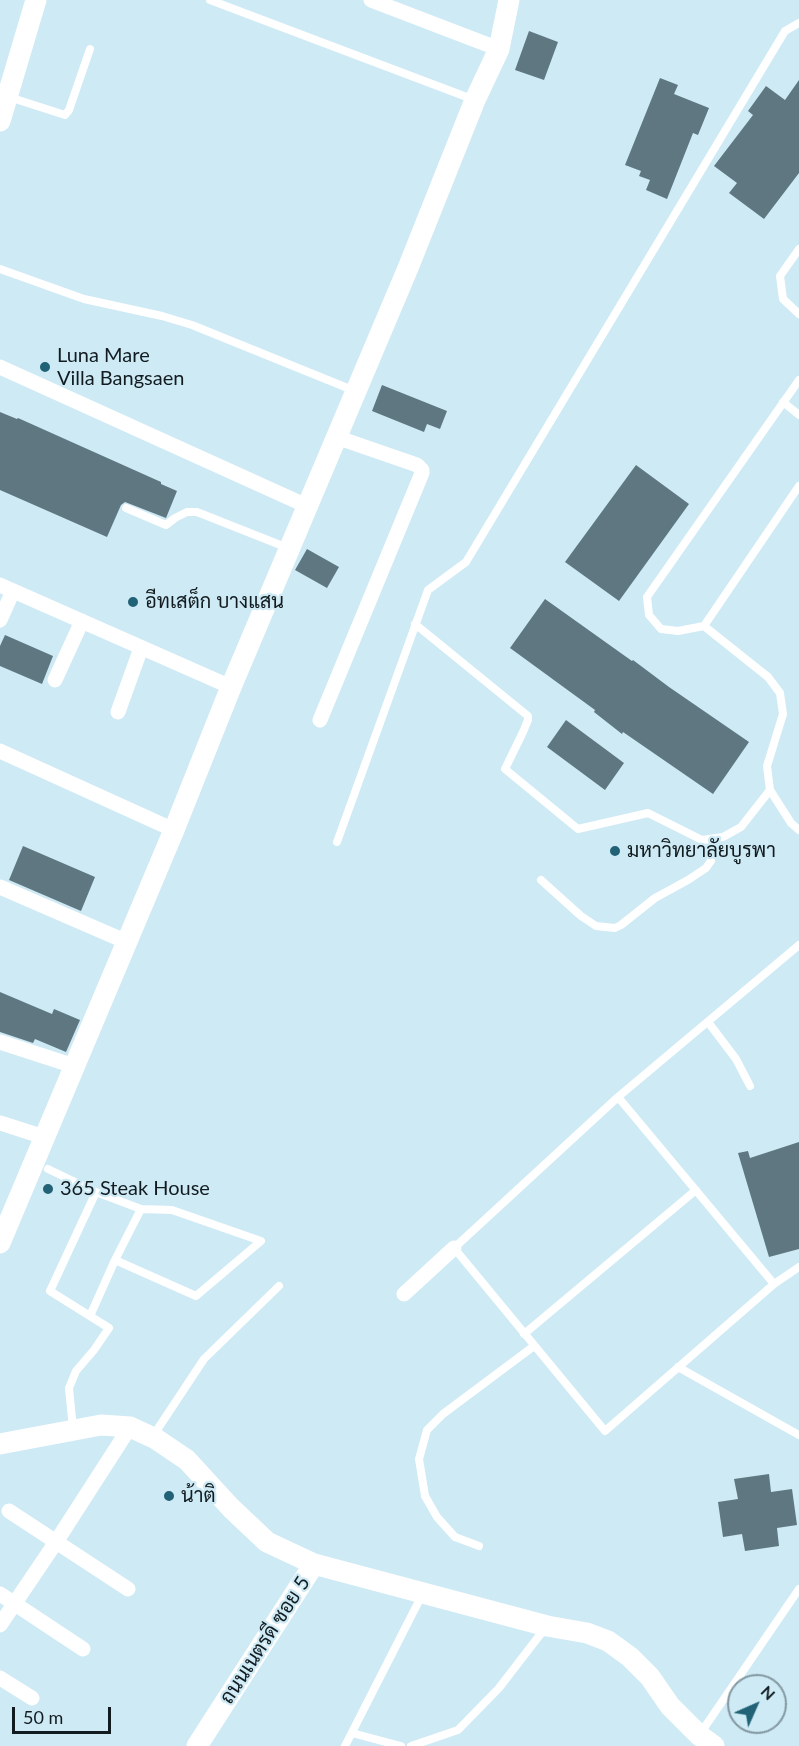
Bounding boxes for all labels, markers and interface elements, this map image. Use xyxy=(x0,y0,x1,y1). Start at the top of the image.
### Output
place label: Luna Mare Villa Bangsaen xyxy=(57,344,184,391)
marker: Luna Mare Villa Bangsaen xyxy=(38,360,52,374)
place label: อีทเสต็ก บางแสน xyxy=(145,590,284,614)
marker: อีทเสต็ก บางแสน xyxy=(126,595,140,609)
place label: มหาวิทยาลัยบูรพา xyxy=(627,839,776,863)
marker: มหาวิทยาลัยบูรพา xyxy=(608,844,622,858)
place label: 365 Steak House xyxy=(60,1177,210,1201)
marker: 365 Steak House xyxy=(41,1182,55,1196)
place label: น้าติ xyxy=(181,1484,216,1508)
marker: น้าติ xyxy=(162,1489,176,1503)
street label: ถนนเนตรดี ซอย 5 xyxy=(215,1572,315,1708)
north arrow xyxy=(727,1674,787,1734)
text: N xyxy=(758,1681,780,1703)
scale bar xyxy=(15,1695,114,1733)
text: 50 m xyxy=(23,1706,63,1728)

